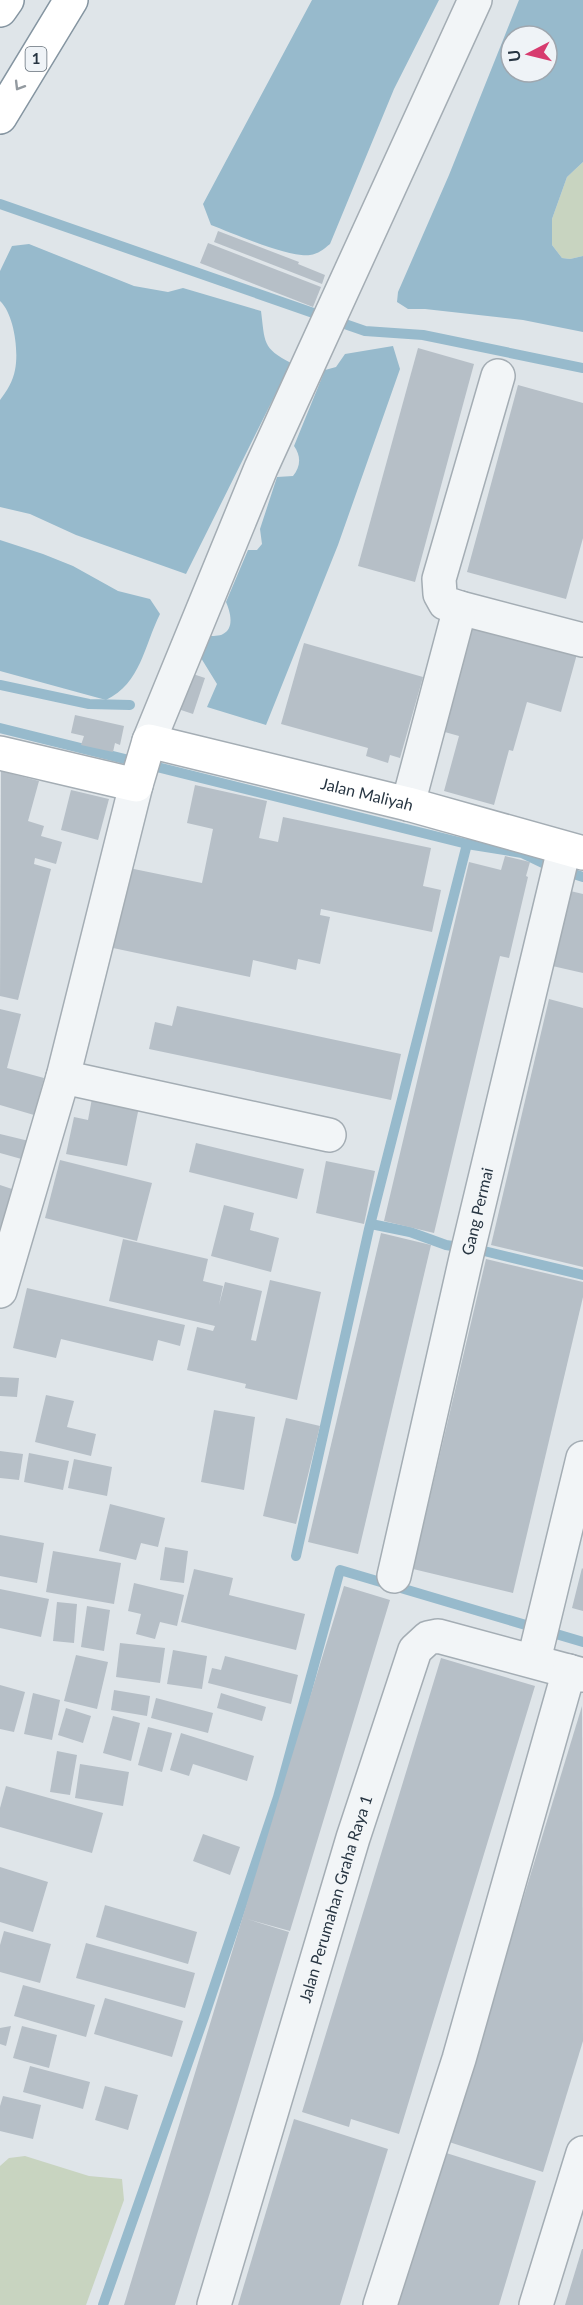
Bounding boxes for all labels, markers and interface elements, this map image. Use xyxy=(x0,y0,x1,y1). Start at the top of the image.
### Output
north arrow xyxy=(499,24,559,84)
road number: 1 xyxy=(26,47,46,71)
text: U xyxy=(503,49,524,63)
one-way arrow xyxy=(15,80,27,90)
street label: Jalan Maliyah xyxy=(319,773,416,814)
street label: Gang Permai xyxy=(457,1166,496,1257)
street label: Jalan Perumahan Graha Raya 1 xyxy=(295,1792,376,2005)

